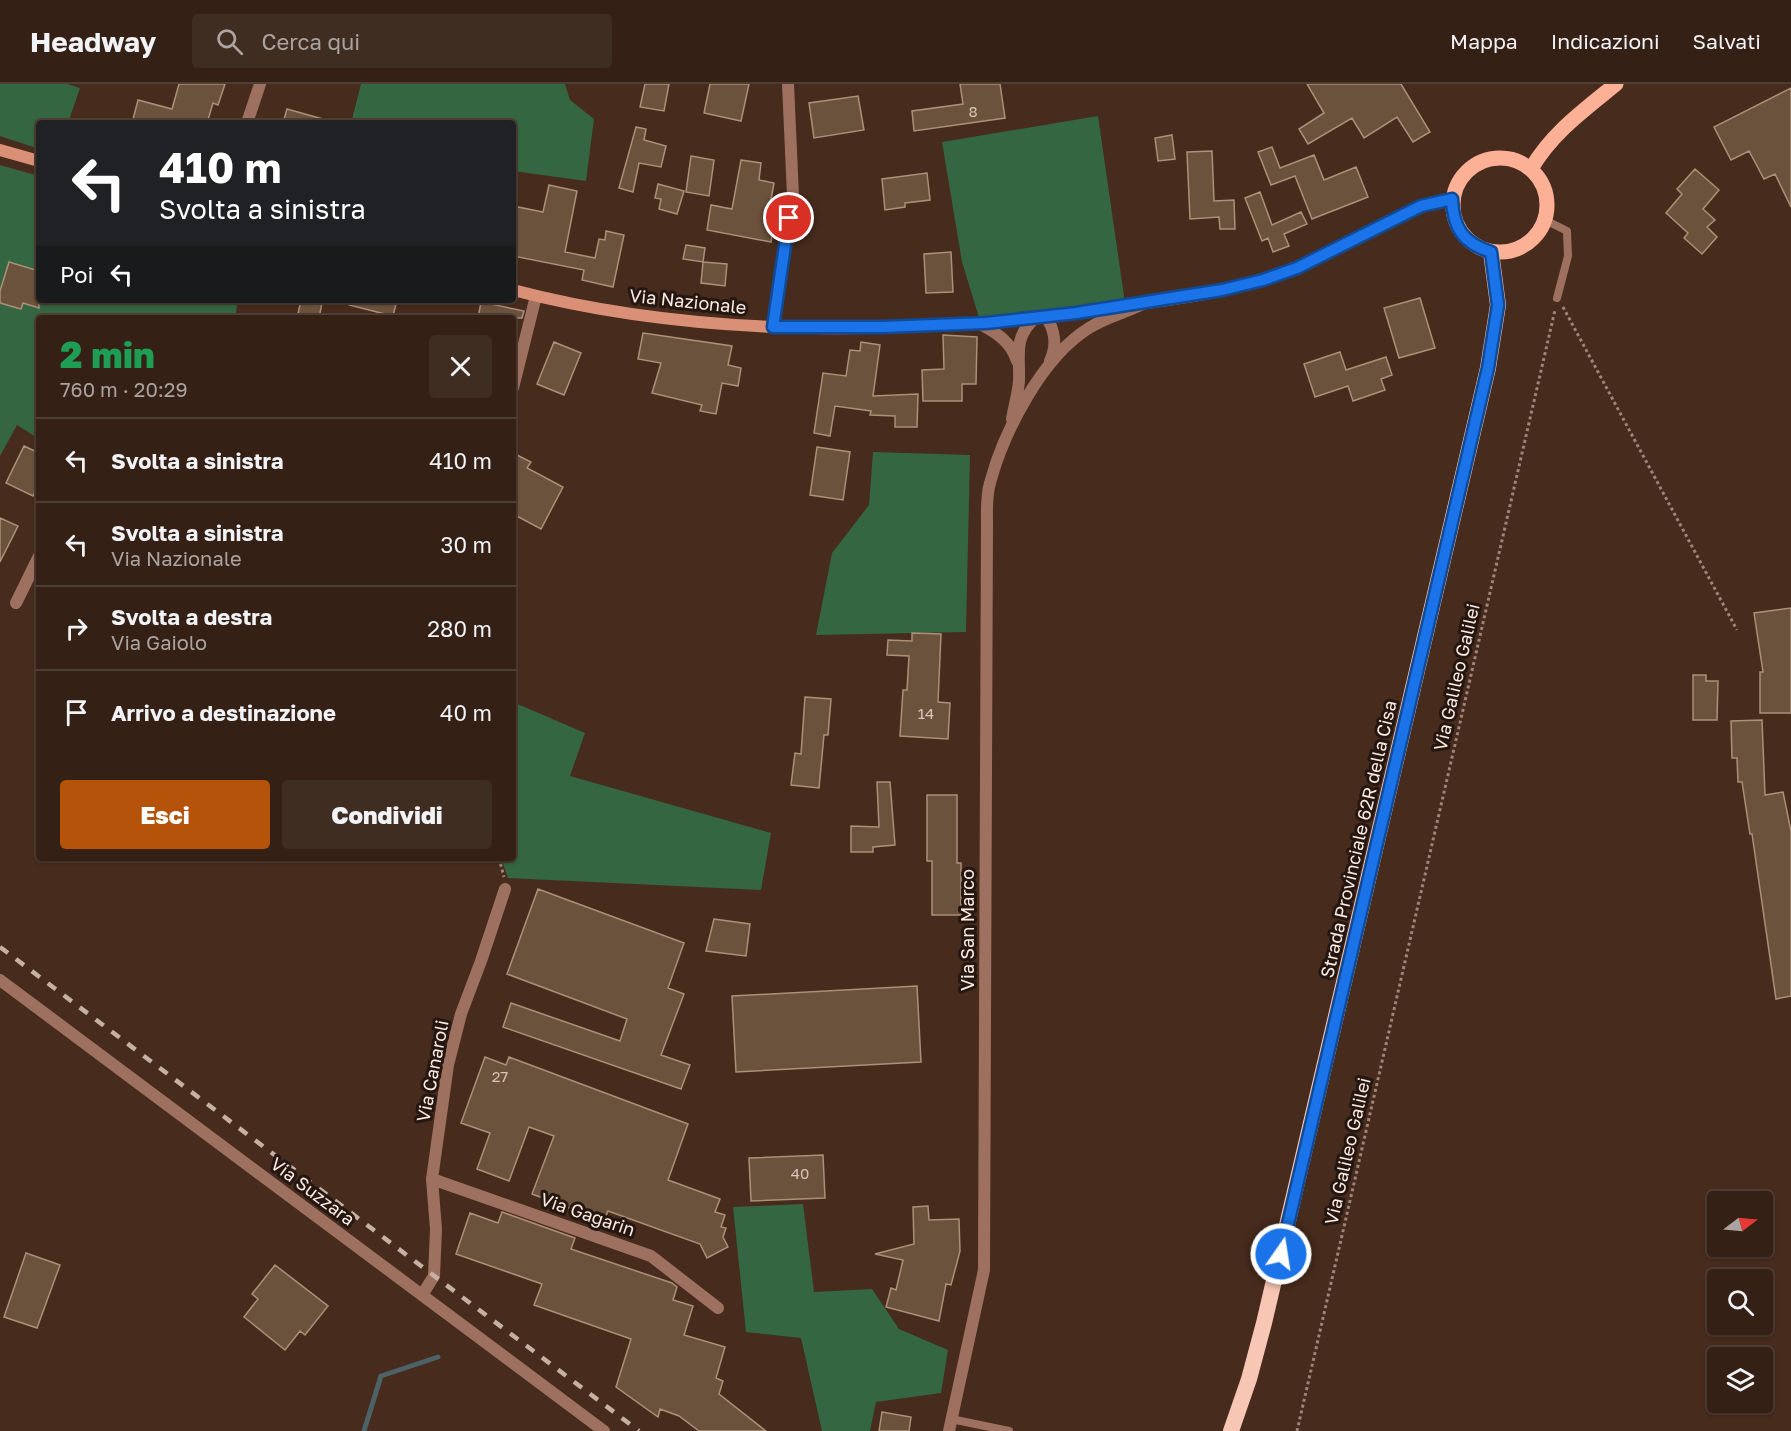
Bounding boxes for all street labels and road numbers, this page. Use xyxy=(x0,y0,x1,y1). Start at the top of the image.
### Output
street label: Via Nazionale xyxy=(628,284,748,318)
street label: Via Galileo Galilei xyxy=(1428,601,1484,753)
street label: Strada Provinciale 62R della Cisa xyxy=(1315,698,1401,980)
street label: Via San Marco xyxy=(956,869,978,991)
street label: Via Canaroli xyxy=(411,1018,453,1124)
street label: Via Galileo Galilei xyxy=(1319,1075,1375,1227)
street label: Via Suzzara xyxy=(267,1152,359,1230)
street label: Via Gagarin xyxy=(538,1188,638,1240)

